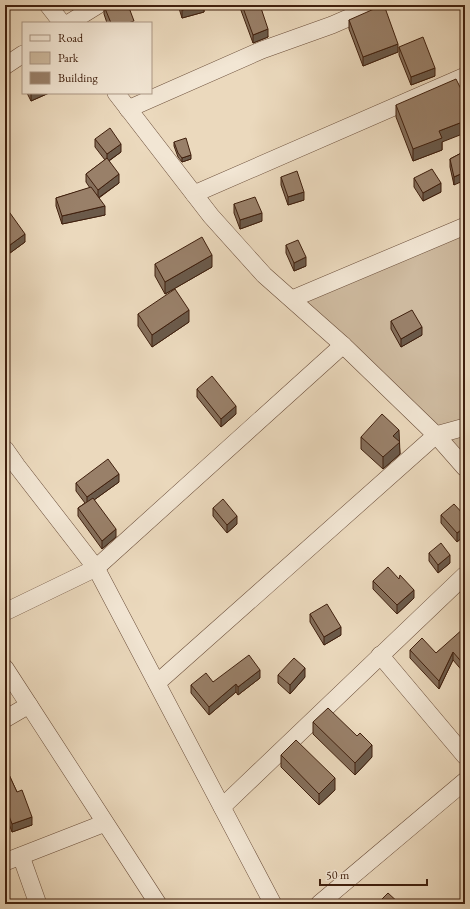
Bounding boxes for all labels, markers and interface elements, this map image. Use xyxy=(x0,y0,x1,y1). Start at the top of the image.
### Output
legend xyxy=(22,22,152,94)
text: Road xyxy=(58,30,84,46)
text: Park xyxy=(58,50,79,66)
text: Building xyxy=(58,70,99,86)
scale bar xyxy=(320,861,427,887)
text: 50 m xyxy=(326,867,350,883)

